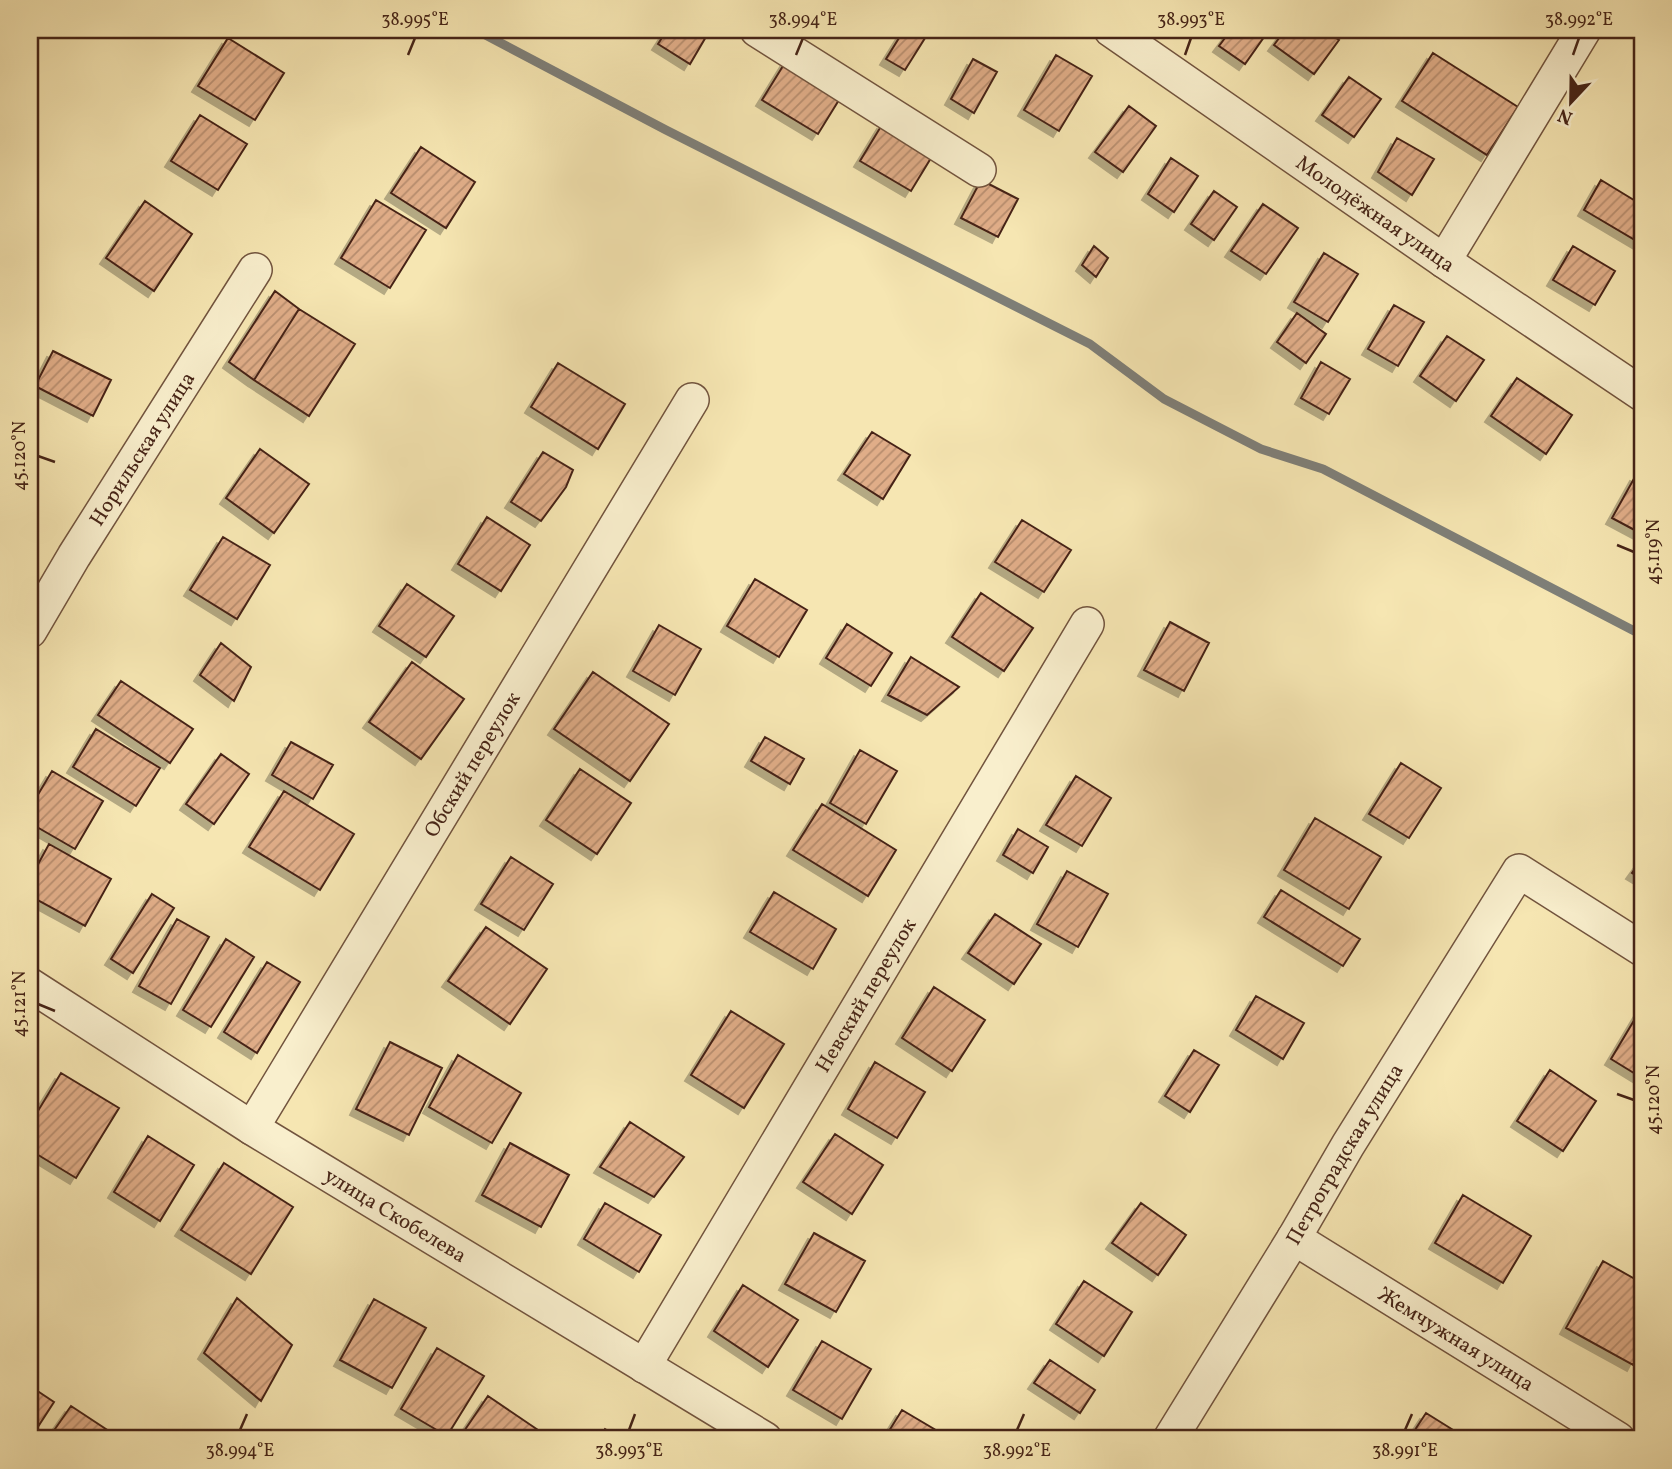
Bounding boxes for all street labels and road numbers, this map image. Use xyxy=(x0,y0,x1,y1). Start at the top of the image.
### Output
street label: Молодёжная улица xyxy=(1289,149,1460,280)
street label: Норильская улица xyxy=(83,367,203,532)
street label: Обский переулок xyxy=(418,687,528,843)
street label: Невский переулок xyxy=(809,913,924,1079)
street label: Петроградская улица xyxy=(1280,1059,1411,1251)
street label: улица Скобелева xyxy=(318,1162,472,1271)
street label: Жемчужная улица xyxy=(1372,1280,1539,1400)

